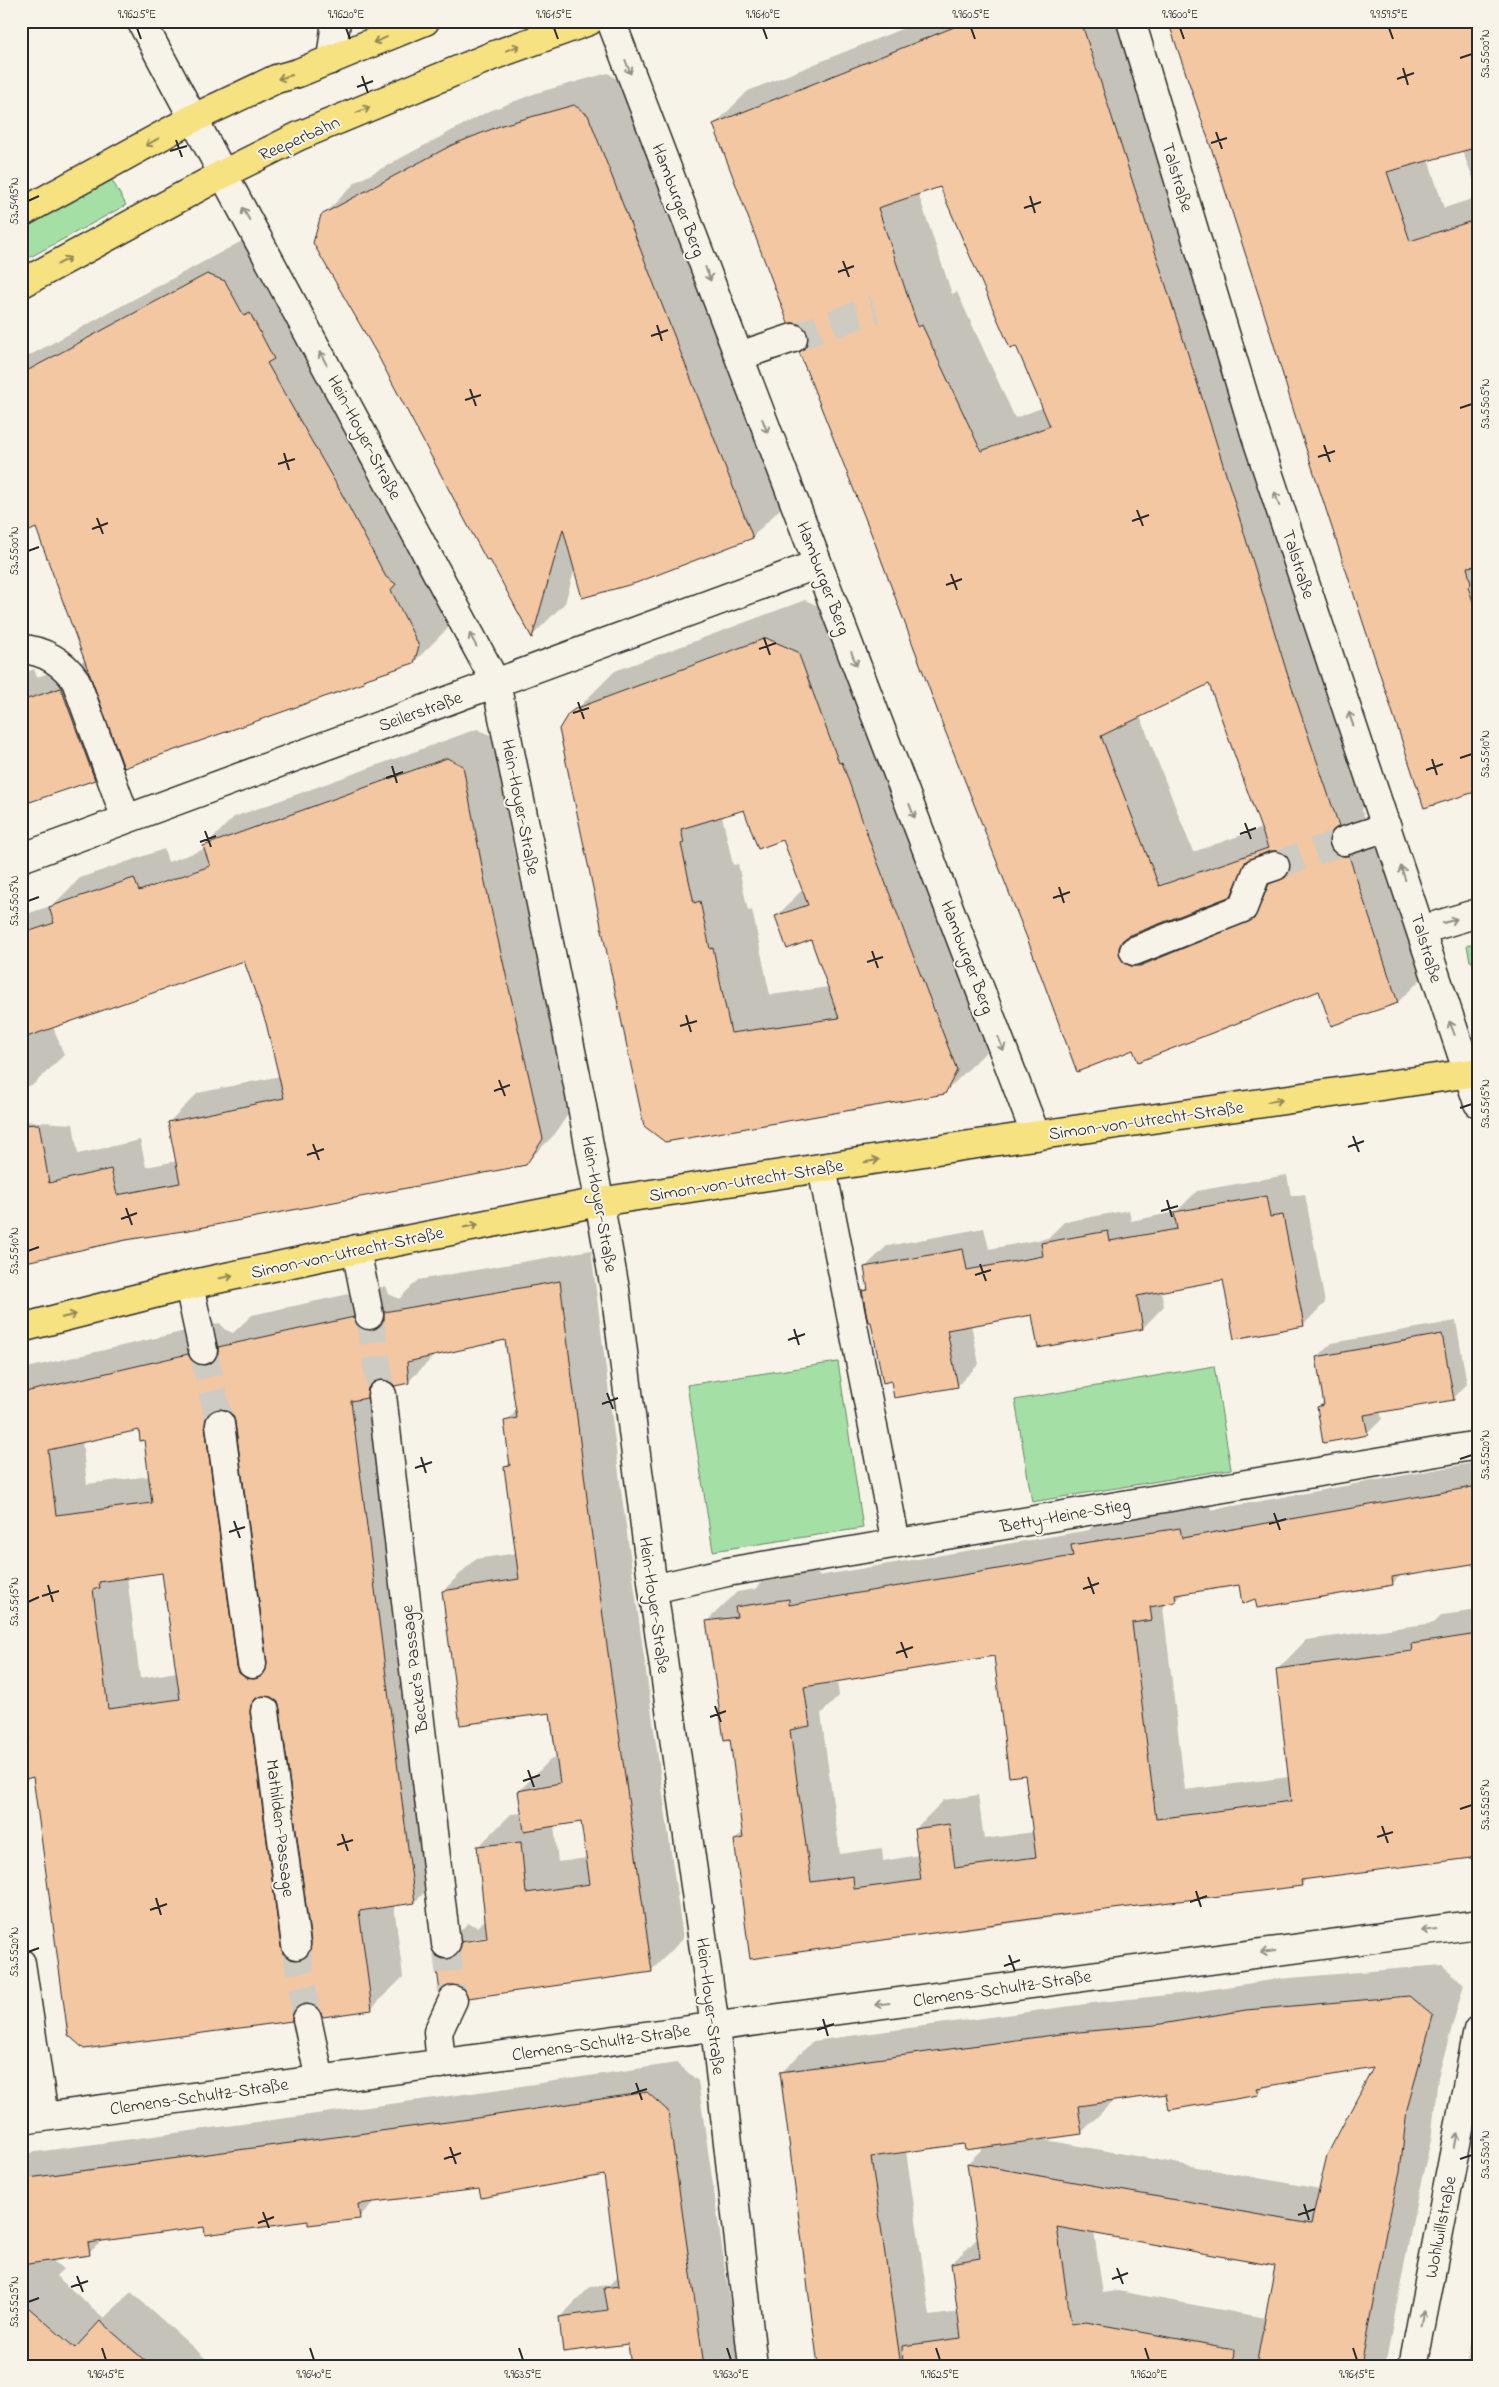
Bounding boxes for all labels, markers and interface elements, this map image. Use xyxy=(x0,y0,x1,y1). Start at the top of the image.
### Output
text: 9.9625°E xyxy=(118,6,156,24)
text: 9.9620°E xyxy=(328,6,364,24)
text: 9.9615°E xyxy=(536,6,572,24)
text: 9.9610°E xyxy=(746,6,780,24)
text: 9.9605°E xyxy=(952,6,990,24)
text: 9.9600°E xyxy=(1162,6,1198,24)
text: 9.9595°E xyxy=(1370,6,1408,24)
text: 53.5500°N xyxy=(1477,29,1495,79)
one-way arrow xyxy=(372,36,387,45)
one-way arrow xyxy=(505,43,521,52)
one-way arrow xyxy=(624,59,633,74)
one-way arrow xyxy=(278,72,294,82)
one-way arrow xyxy=(355,104,370,114)
street label: Reeperbahn xyxy=(255,110,345,169)
one-way arrow xyxy=(145,137,159,147)
street label: Hamburger Berg xyxy=(643,140,711,262)
street label: Talstraße xyxy=(1153,140,1199,216)
text: 53.5495°N xyxy=(6,177,24,225)
one-way arrow xyxy=(241,207,251,222)
one-way arrow xyxy=(56,256,71,265)
one-way arrow xyxy=(703,266,713,281)
one-way arrow xyxy=(317,351,327,365)
street label: Hein-Hoyer-Straße xyxy=(319,371,408,506)
text: 53.5505°N xyxy=(1477,378,1495,430)
one-way arrow xyxy=(761,418,771,433)
one-way arrow xyxy=(1272,491,1282,507)
street label: Hamburger Berg xyxy=(788,518,856,640)
text: 53.5500°N xyxy=(6,526,24,576)
street label: Talstraße xyxy=(1274,527,1321,603)
one-way arrow xyxy=(468,633,477,648)
one-way arrow xyxy=(850,651,860,666)
street label: Seilerstraße xyxy=(375,685,467,740)
one-way arrow xyxy=(1346,712,1355,727)
text: 53.5510°N xyxy=(1477,730,1495,778)
street label: Hein-Hoyer-Straße xyxy=(493,737,545,879)
one-way arrow xyxy=(908,803,918,818)
one-way arrow xyxy=(1397,866,1407,882)
text: 53.5505°N xyxy=(6,875,24,927)
street label: Hamburger Berg xyxy=(932,897,1000,1019)
street label: Talstraße xyxy=(1402,911,1448,987)
one-way arrow xyxy=(1441,916,1457,926)
one-way arrow xyxy=(1447,1021,1456,1036)
one-way arrow xyxy=(997,1036,1007,1051)
text: 53.5515°N xyxy=(1477,1079,1495,1129)
street label: Simon-von-Utrecht-Straße xyxy=(1047,1095,1246,1149)
one-way arrow xyxy=(1267,1096,1283,1106)
street label: Hein-Hoyer-Straße xyxy=(573,1134,623,1275)
street label: Simon-von-Utrecht-Straße xyxy=(647,1154,846,1210)
one-way arrow xyxy=(863,1155,879,1165)
street label: Simon-von-Utrecht-Straße xyxy=(249,1221,447,1287)
one-way arrow xyxy=(463,1221,479,1231)
text: 53.5510°N xyxy=(6,1227,24,1275)
one-way arrow xyxy=(218,1272,234,1281)
one-way arrow xyxy=(60,1311,76,1320)
text: 53.5520°N xyxy=(1477,1430,1495,1480)
street label: Betty-Heine-Stieg xyxy=(997,1493,1133,1542)
street label: Hein-Hoyer-Straße xyxy=(631,1535,676,1676)
text: 53.5515°N xyxy=(6,1577,24,1627)
street label: Becker's Passage xyxy=(395,1602,438,1735)
street label: Mathilden-Passage xyxy=(257,1758,300,1900)
text: 53.5525°N xyxy=(1477,1779,1495,1831)
one-way arrow xyxy=(1422,1926,1438,1936)
text: 53.5520°N xyxy=(6,1927,24,1977)
street label: Hein-Hoyer-Straße xyxy=(688,1936,730,2077)
one-way arrow xyxy=(1261,1947,1277,1957)
street label: Clemens-Schultz-Straße xyxy=(911,1964,1094,2015)
one-way arrow xyxy=(874,2000,890,2010)
street label: Clemens-Schultz-Straße xyxy=(510,2018,693,2069)
street label: Clemens-Schultz-Straße xyxy=(108,2072,291,2123)
text: 53.5530°N xyxy=(1477,2130,1495,2180)
one-way arrow xyxy=(1452,2134,1462,2150)
street label: Wohlwillstraße xyxy=(1419,2173,1465,2281)
text: 53.5525°N xyxy=(6,2276,24,2328)
one-way arrow xyxy=(1418,2310,1428,2326)
text: 9.9645°E xyxy=(87,2366,125,2384)
text: 9.9640°E xyxy=(296,2366,332,2384)
text: 9.9635°E xyxy=(504,2366,542,2384)
text: 9.9630°E xyxy=(713,2366,749,2384)
text: 9.9625°E xyxy=(921,2366,959,2384)
text: 9.9620°E xyxy=(1131,2366,1167,2384)
text: 9.9615°E xyxy=(1339,2366,1375,2384)

